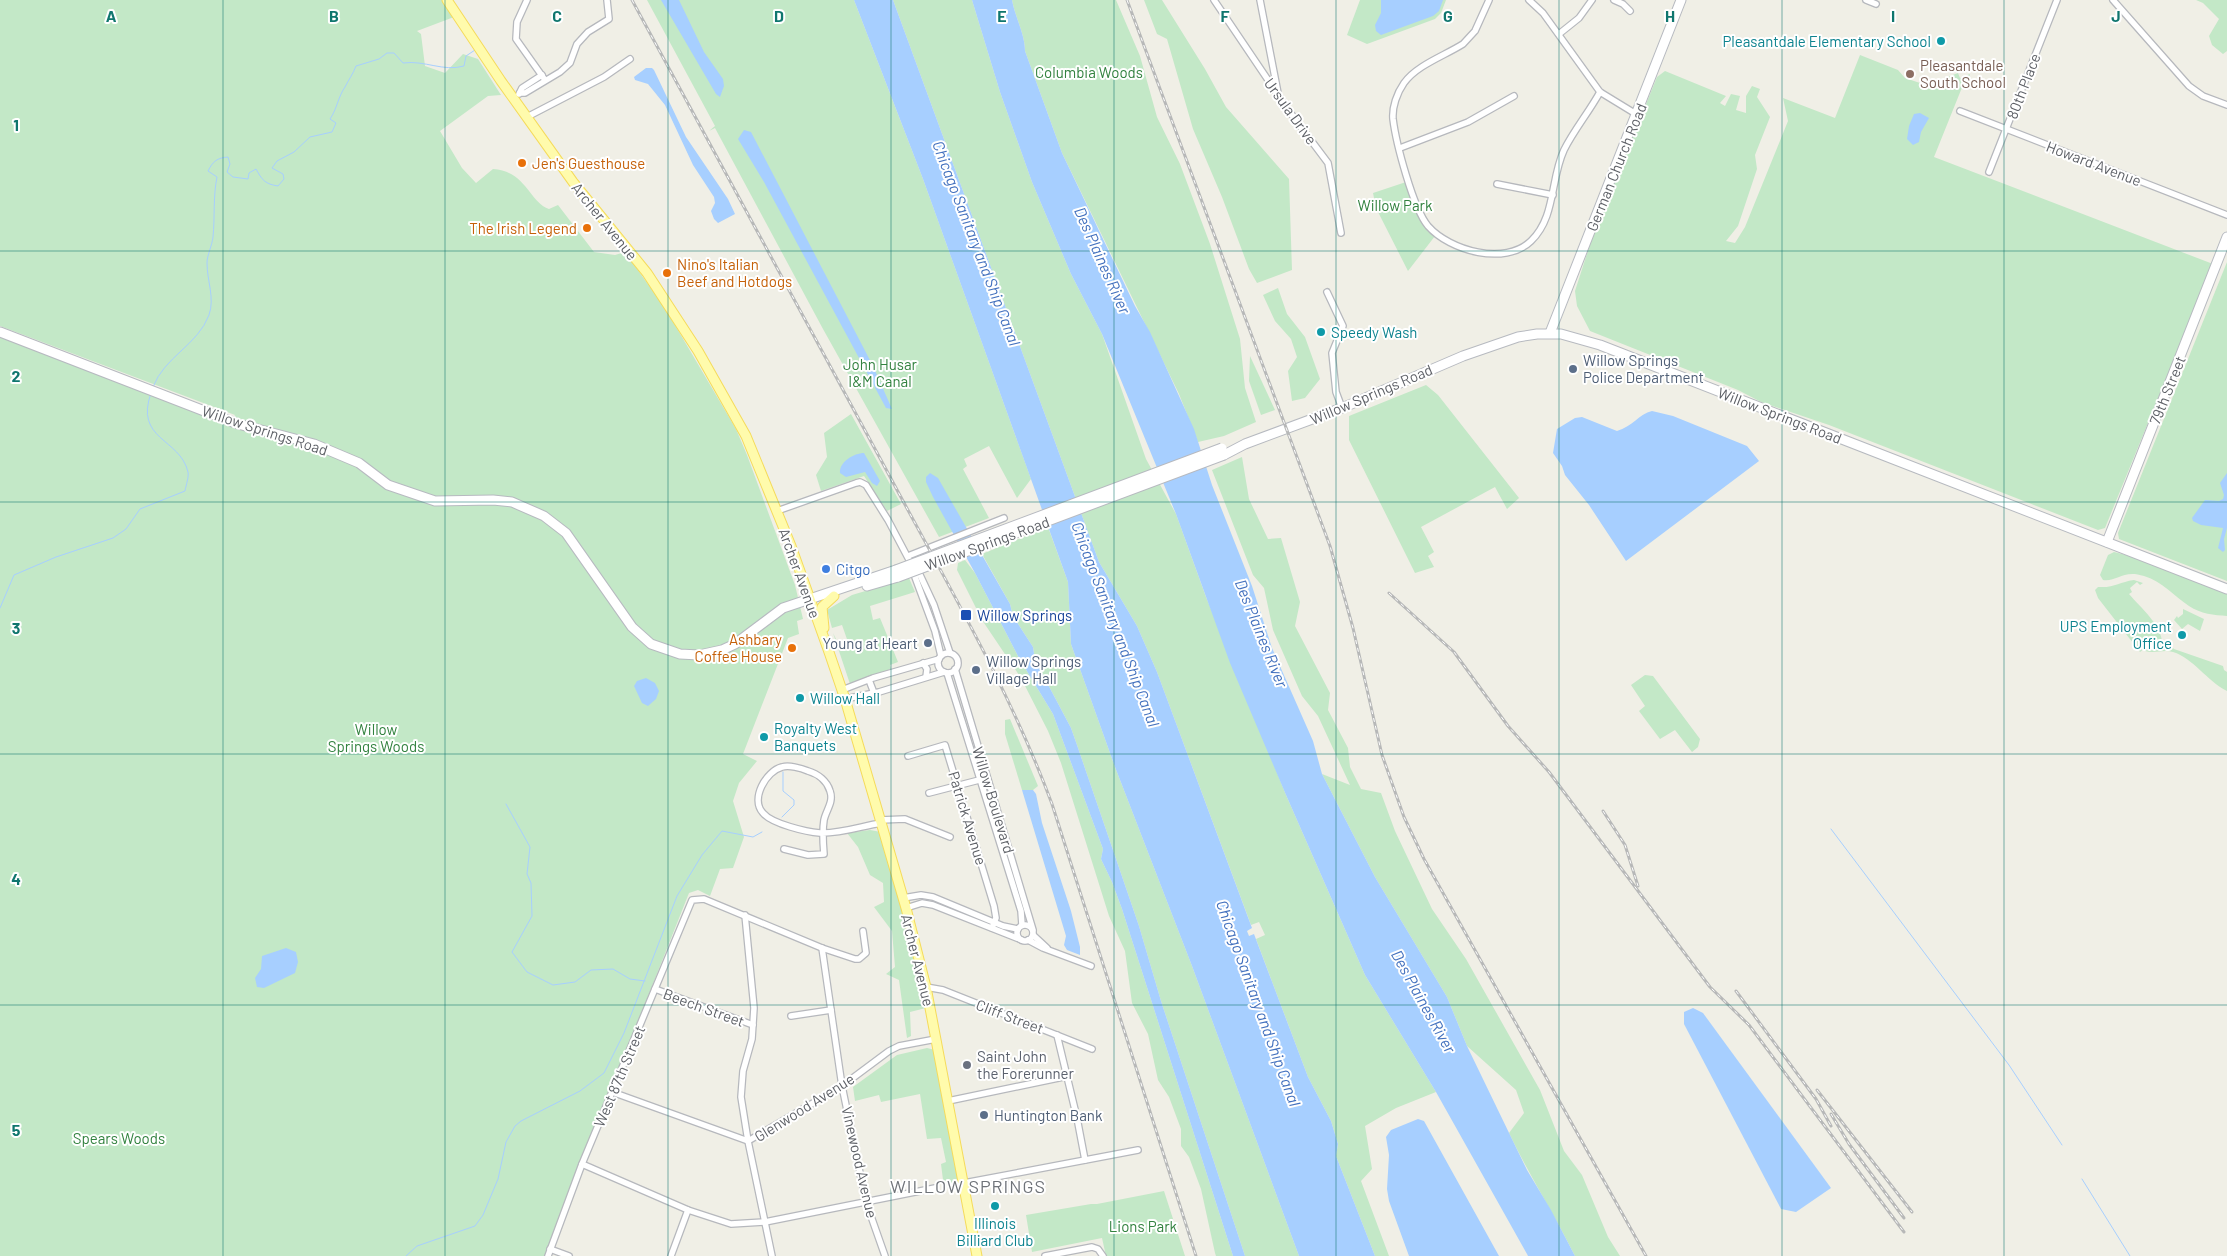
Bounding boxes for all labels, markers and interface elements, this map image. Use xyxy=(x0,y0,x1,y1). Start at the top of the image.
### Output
text: A xyxy=(106,6,117,25)
text: B xyxy=(329,6,339,25)
text: C xyxy=(552,6,562,25)
text: D xyxy=(774,6,784,25)
text: E xyxy=(997,6,1007,25)
text: F xyxy=(1221,6,1230,25)
text: G xyxy=(1443,6,1453,25)
text: H xyxy=(1665,6,1675,25)
text: I xyxy=(1891,6,1895,25)
text: J xyxy=(2111,6,2121,25)
place label: Pleasantdale Elementary School xyxy=(1722,32,1931,50)
marker: Pleasantdale Elementary School xyxy=(1935,35,1947,47)
street label: 80th Place xyxy=(2002,51,2044,121)
place label: Pleasantdale South School xyxy=(1920,56,2006,91)
park label: Columbia Woods xyxy=(1035,63,1143,81)
marker: Pleasantdale South School xyxy=(1904,68,1916,80)
street label: Ursula Drive xyxy=(1261,74,1321,148)
street label: German Church Road xyxy=(1582,100,1650,234)
text: 1 xyxy=(13,115,19,134)
street label: Howard Avenue xyxy=(2044,137,2144,189)
water label: Chicago Sanitary and Ship Canal xyxy=(929,138,1025,349)
place label: Jen's Guesthouse xyxy=(532,154,645,172)
marker: Jen's Guesthouse xyxy=(516,157,528,169)
street label: Archer Avenue xyxy=(568,179,642,263)
park label: Willow Park xyxy=(1357,196,1433,214)
water label: Des Plaines River xyxy=(1071,204,1136,318)
place label: The Irish Legend xyxy=(469,219,577,237)
marker: The Irish Legend xyxy=(581,222,593,234)
place label: Nino's Italian Beef and Hotdogs xyxy=(677,255,792,290)
marker: Nino's Italian Beef and Hotdogs xyxy=(661,267,673,279)
place label: Speedy Wash xyxy=(1331,323,1417,341)
marker: Speedy Wash xyxy=(1315,326,1327,338)
place label: Willow Springs Police Department xyxy=(1583,351,1704,386)
street label: 79th Street xyxy=(2145,353,2189,427)
park label: John Husar I&M Canal xyxy=(843,355,918,390)
street label: Willow Springs Road xyxy=(1307,360,1435,428)
marker: Willow Springs Police Department xyxy=(1567,363,1579,375)
text: 2 xyxy=(12,366,21,385)
street label: Willow Springs Road xyxy=(1715,383,1845,447)
street label: Willow Springs Road xyxy=(200,401,330,459)
street label: Willow Springs Road xyxy=(922,512,1052,574)
water label: Chicago Sanitary and Ship Canal xyxy=(1068,519,1164,730)
street label: Archer Avenue xyxy=(775,526,825,620)
place label: Citgo xyxy=(836,560,871,578)
marker: Citgo xyxy=(820,563,832,575)
water label: Des Plaines River xyxy=(1232,576,1293,691)
place label: Willow Springs xyxy=(977,606,1072,624)
marker: Willow Springs xyxy=(959,608,973,622)
place label: UPS Employment Office xyxy=(2060,617,2172,652)
text: 3 xyxy=(12,618,20,637)
marker: UPS Employment Office xyxy=(2176,629,2188,641)
place label: Ashbary Coffee House xyxy=(695,630,782,665)
place label: Young at Heart xyxy=(823,634,918,652)
marker: Young at Heart xyxy=(922,637,934,649)
marker: Ashbary Coffee House xyxy=(786,642,798,654)
place label: Willow Springs Village Hall xyxy=(986,652,1081,687)
marker: Willow Springs Village Hall xyxy=(970,664,982,676)
place label: Willow Hall xyxy=(810,689,880,707)
marker: Willow Hall xyxy=(794,692,806,704)
place label: Royalty West Banquets xyxy=(774,719,857,754)
park label: Willow Springs Woods xyxy=(328,720,424,755)
marker: Royalty West Banquets xyxy=(758,731,770,743)
street label: Willow Boulevard xyxy=(969,744,1019,856)
street label: Patrick Avenue xyxy=(945,769,991,867)
text: 4 xyxy=(11,869,21,888)
water label: Chicago Sanitary and Ship Canal xyxy=(1213,897,1305,1109)
street label: Archer Avenue xyxy=(898,912,938,1008)
water label: Des Plaines River xyxy=(1388,946,1461,1057)
street label: Beech Street xyxy=(661,984,747,1030)
street label: Cliff Street xyxy=(974,995,1046,1037)
street label: West 87th Street xyxy=(590,1023,648,1129)
place label: Saint John the Forerunner xyxy=(977,1047,1074,1082)
marker: Saint John the Forerunner xyxy=(961,1059,973,1071)
street label: Glenwood Avenue xyxy=(751,1069,857,1145)
street label: Vinewood Avenue xyxy=(838,1104,882,1220)
place label: Huntington Bank xyxy=(994,1106,1103,1124)
marker: Huntington Bank xyxy=(978,1109,990,1121)
text: 5 xyxy=(12,1120,21,1139)
park label: Spears Woods xyxy=(73,1129,165,1147)
district label: WILLOW SPRINGS xyxy=(890,1175,1046,1197)
marker: Illinois Billiard Club xyxy=(989,1200,1001,1212)
place label: Illinois Billiard Club xyxy=(957,1214,1033,1249)
park label: Lions Park xyxy=(1109,1217,1178,1235)

